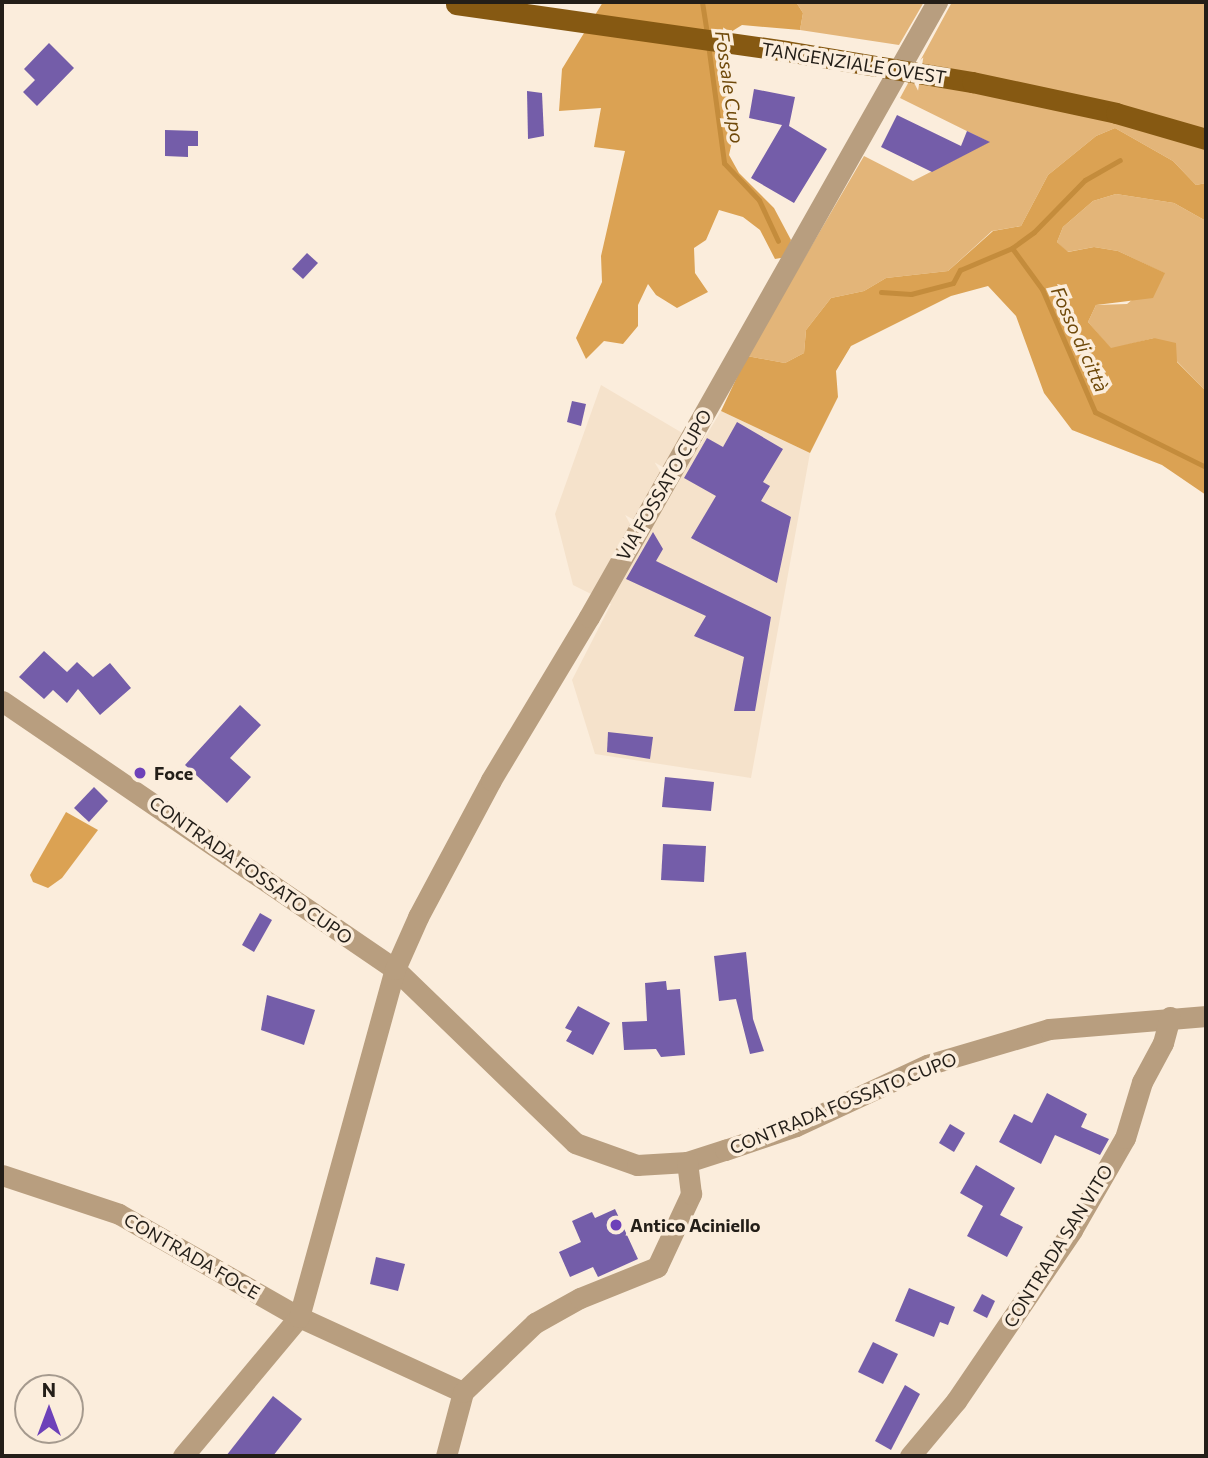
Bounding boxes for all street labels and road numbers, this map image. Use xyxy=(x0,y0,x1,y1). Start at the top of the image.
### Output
street label: TANGENZIALE OVEST xyxy=(760,38,948,88)
street label: VIA FOSSATO CUPO xyxy=(612,406,716,564)
street label: CONTRADA FOSSATO CUPO xyxy=(145,792,357,948)
street label: CONTRADA FOSSATO CUPO xyxy=(726,1048,960,1158)
street label: CONTRADA SAN VITO xyxy=(999,1160,1117,1332)
street label: CONTRADA FOCE xyxy=(120,1208,264,1304)

